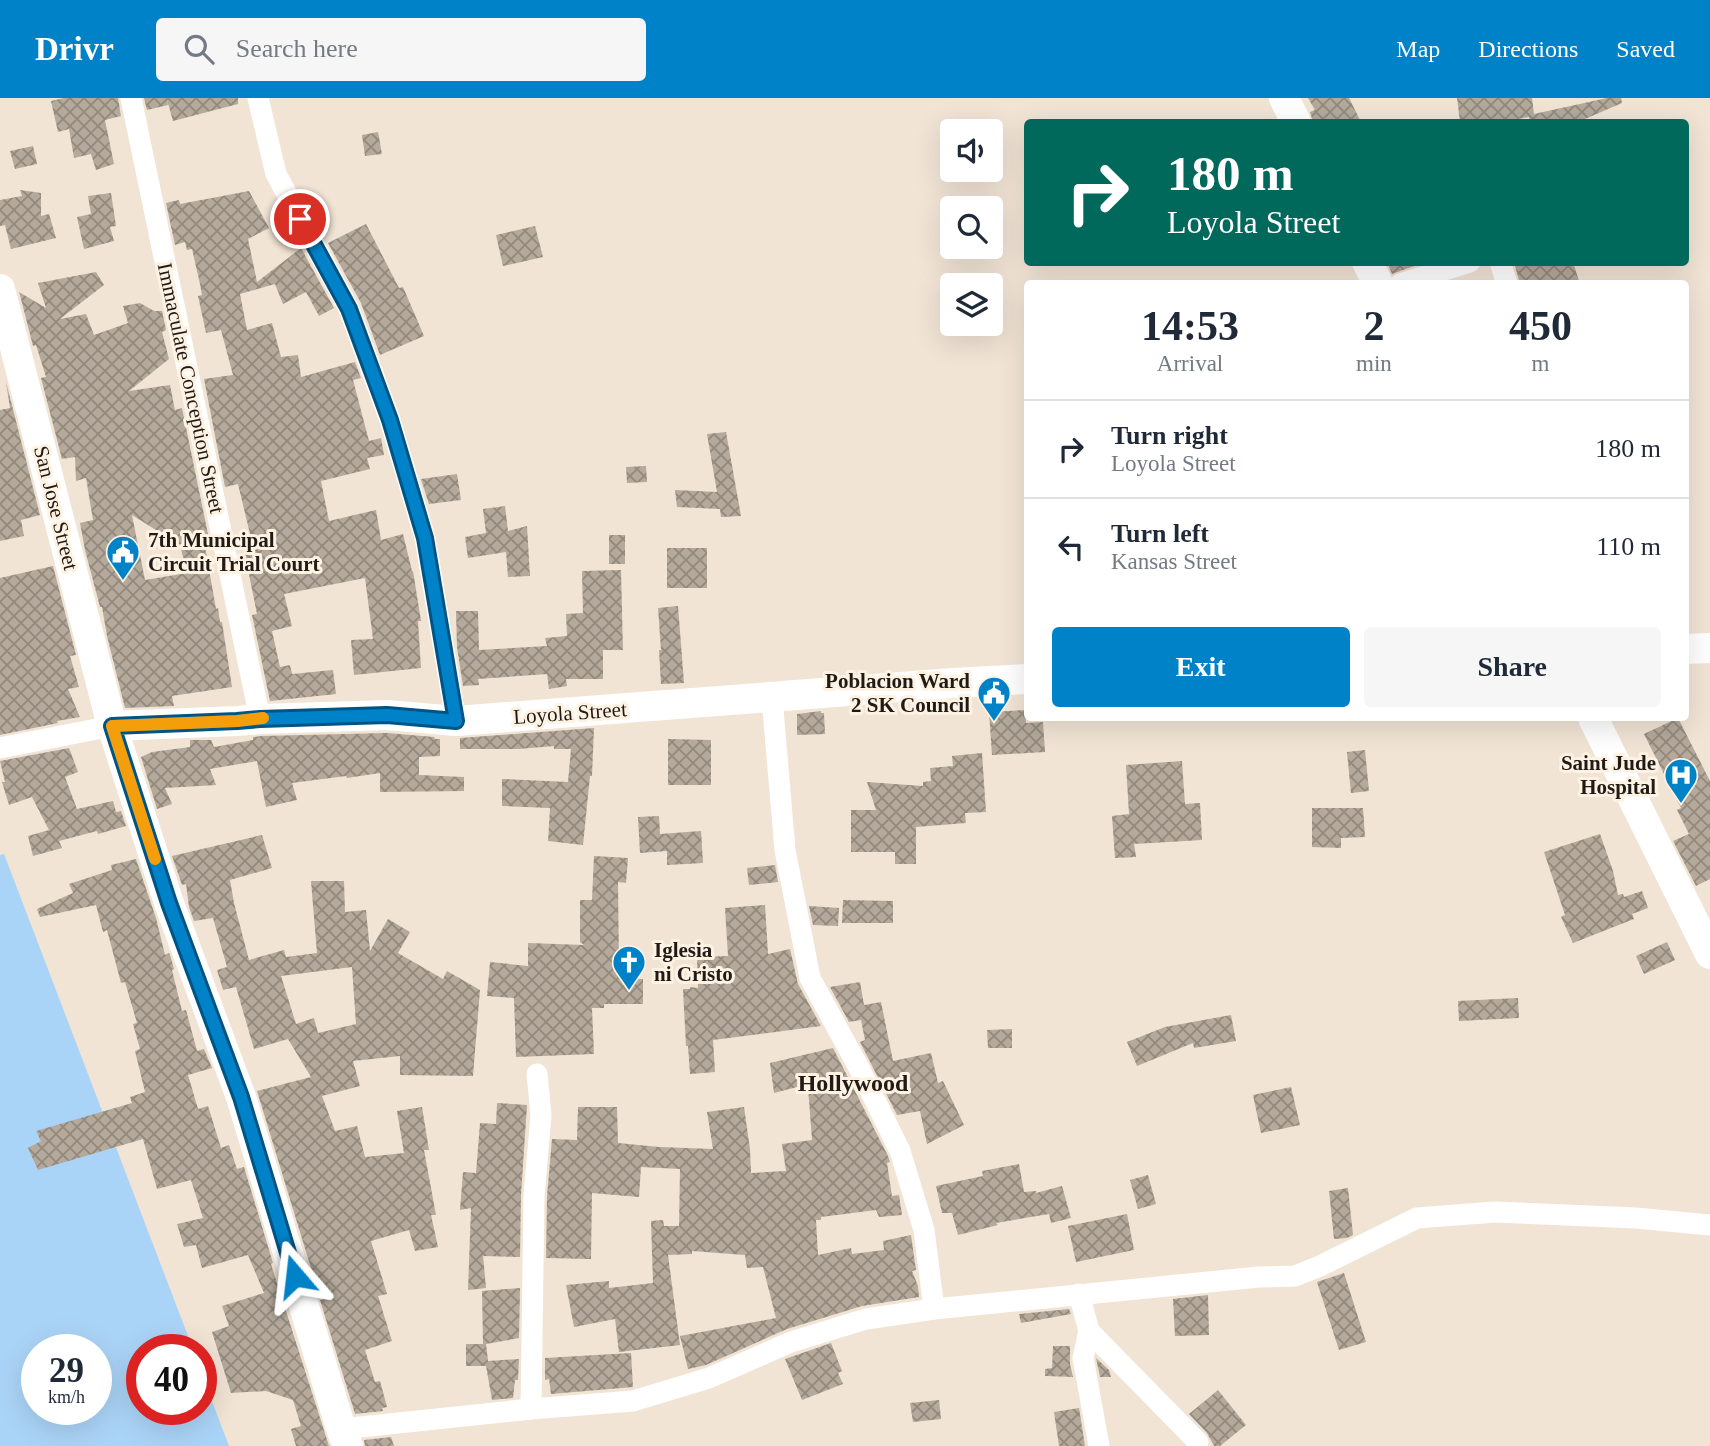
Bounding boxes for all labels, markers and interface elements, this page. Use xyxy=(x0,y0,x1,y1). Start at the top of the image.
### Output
search box xyxy=(156,18,646,81)
icon: search xyxy=(180,30,218,68)
text: Drivr xyxy=(35,31,114,67)
text: Search here xyxy=(236,34,358,63)
text: Map xyxy=(1396,36,1440,62)
text: Directions xyxy=(1478,36,1578,62)
text: Saved xyxy=(1616,36,1675,62)
map controls xyxy=(940,119,1003,336)
button: sound xyxy=(940,119,1003,182)
text: 180 m xyxy=(1167,146,1294,201)
icon: right xyxy=(1052,147,1143,238)
pin xyxy=(270,189,330,249)
button: search xyxy=(940,196,1003,259)
icon: arrive xyxy=(281,200,319,238)
text: Loyola Street xyxy=(1167,204,1340,240)
street label: Immaculate Conception Street xyxy=(153,261,229,516)
button: layers xyxy=(940,273,1003,336)
text: 14:53 xyxy=(1141,303,1239,349)
text: 2 xyxy=(1363,303,1384,349)
text: 450 xyxy=(1509,303,1572,349)
text: Arrival xyxy=(1157,351,1223,376)
text: min xyxy=(1356,351,1392,376)
text: m xyxy=(1531,351,1549,376)
text: Turn right xyxy=(1111,421,1228,450)
icon: right xyxy=(1052,430,1090,468)
text: 180 m xyxy=(1595,434,1661,463)
street label: San Jose Street xyxy=(29,443,83,573)
text: Loyola Street xyxy=(1111,451,1236,476)
text: Turn left xyxy=(1111,519,1209,548)
place label: 7th Municipal Circuit Trial Court xyxy=(148,528,320,576)
icon: left xyxy=(1052,528,1090,566)
text: 110 m xyxy=(1596,532,1661,561)
public building icon: 7th Municipal Circuit Trial Court xyxy=(104,533,142,582)
text: Kansas Street xyxy=(1111,549,1237,574)
button: Exit xyxy=(1052,627,1350,707)
button: Share xyxy=(1364,627,1661,707)
place label: Poblacion Ward 2 SK Council xyxy=(825,669,970,717)
public building icon: Poblacion Ward 2 SK Council xyxy=(975,674,1013,723)
street label: Loyola Street xyxy=(512,697,628,729)
place label: Saint Jude Hospital xyxy=(1561,751,1656,799)
hospital icon: Saint Jude Hospital xyxy=(1662,756,1700,805)
place label: Iglesia ni Cristo xyxy=(654,938,733,986)
church icon: Iglesia ni Cristo xyxy=(610,943,648,992)
district label: Hollywood xyxy=(798,1070,909,1096)
position arrow xyxy=(258,1239,332,1313)
speed limit sign: 40 xyxy=(126,1334,217,1425)
text: 29 xyxy=(49,1351,84,1390)
text: km/h xyxy=(48,1387,85,1407)

